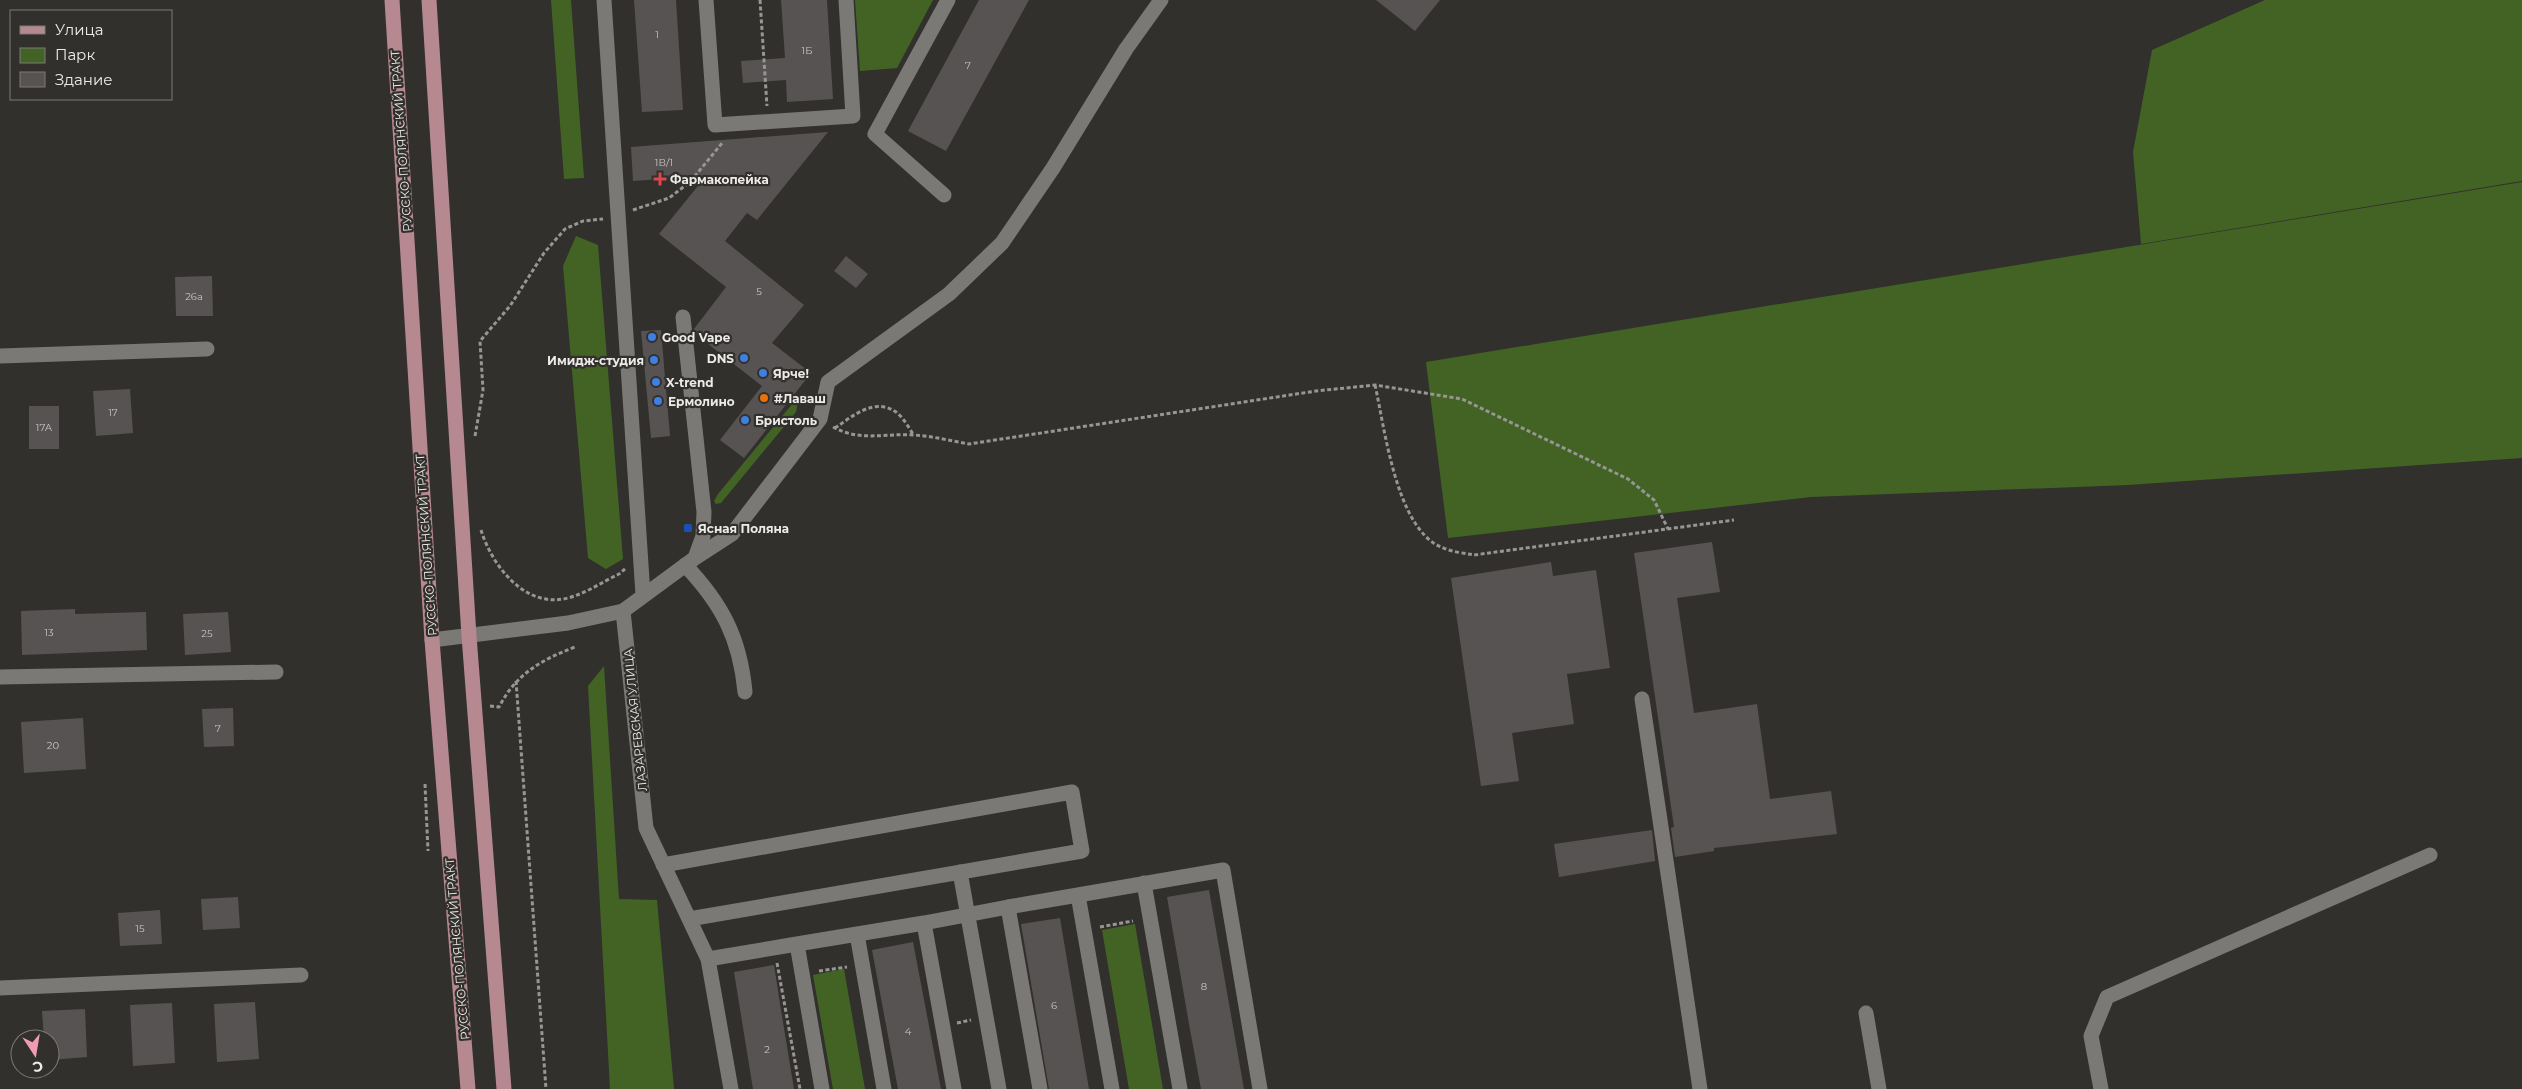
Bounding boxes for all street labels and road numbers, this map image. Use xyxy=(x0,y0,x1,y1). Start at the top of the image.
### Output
street label: РУССКО-ПОЛЯНСКИЙ ТРАКТ xyxy=(387,50,415,232)
street label: РУССКО-ПОЛЯНСКИЙ ТРАКТ xyxy=(412,454,440,636)
street label: ЛАЗАРЕВСКАЯ УЛИЦА xyxy=(620,648,650,792)
street label: РУССКО-ПОЛЯНСКИЙ ТРАКТ xyxy=(442,858,472,1040)

